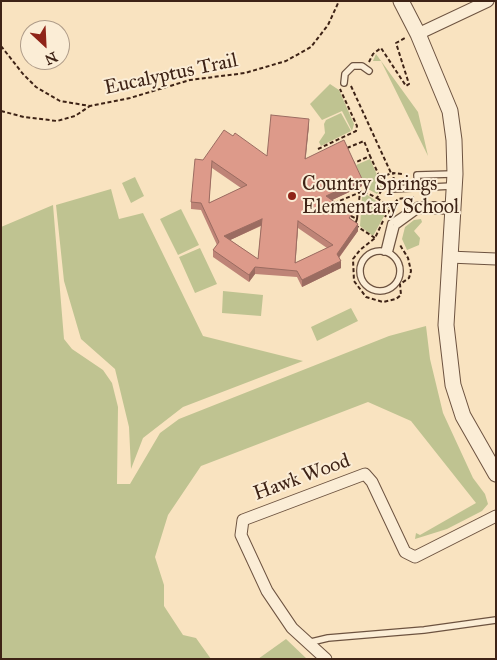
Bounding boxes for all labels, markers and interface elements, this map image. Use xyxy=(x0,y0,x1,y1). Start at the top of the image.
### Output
north arrow xyxy=(20,20,70,70)
text: N xyxy=(42,48,60,68)
street label: Eucalyptus Trail xyxy=(102,49,240,101)
place label: Country Springs Elementary School xyxy=(302,173,459,220)
marker: Country Springs Elementary School xyxy=(286,190,298,202)
street label: Hawk Wood xyxy=(251,449,353,507)

